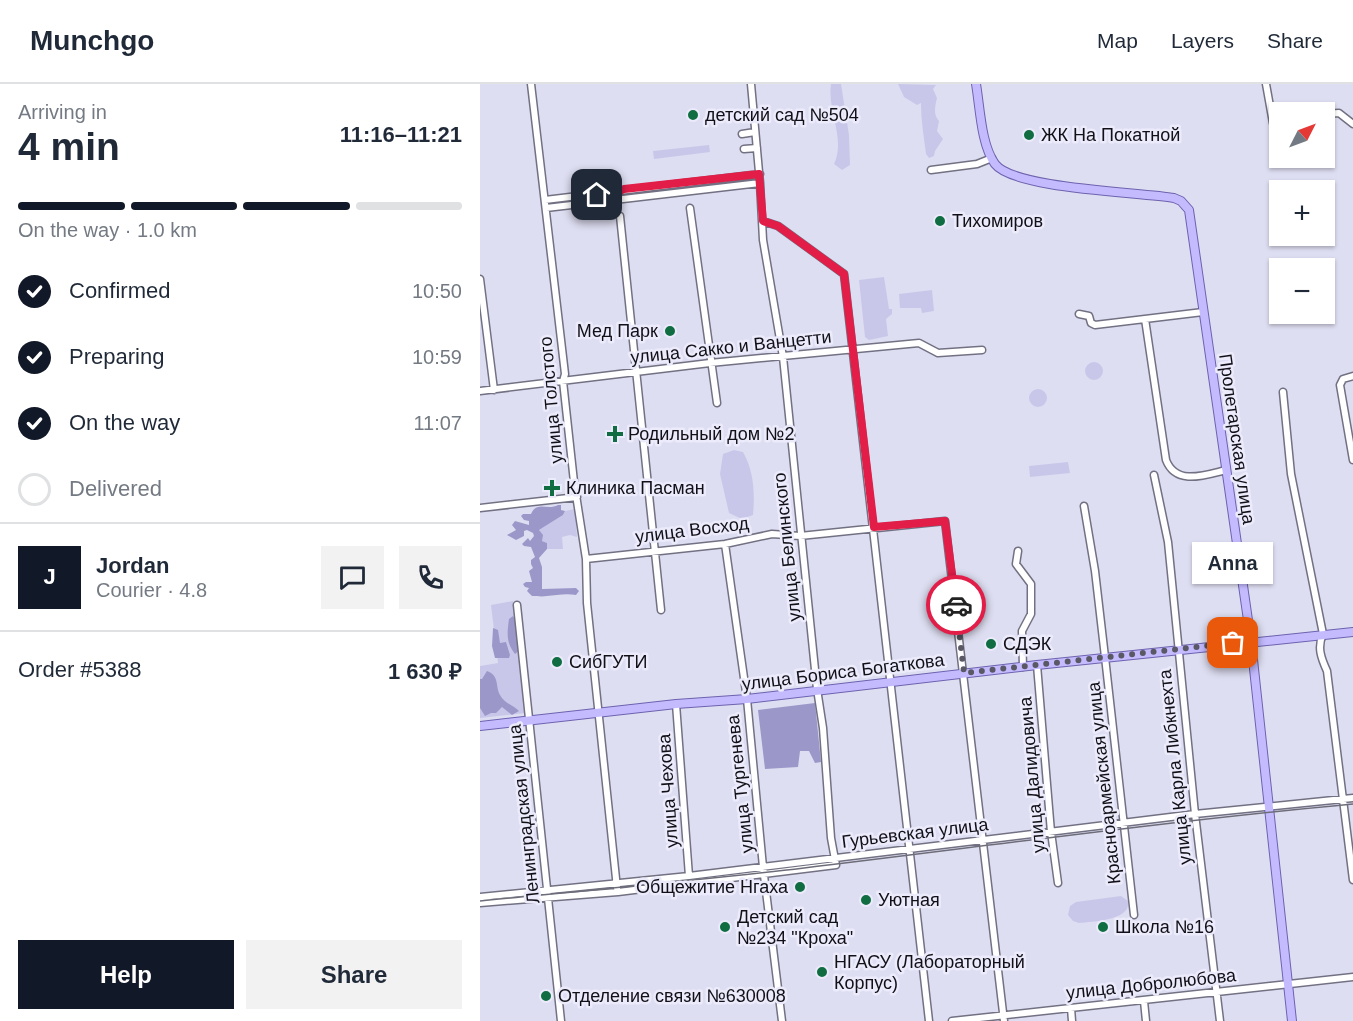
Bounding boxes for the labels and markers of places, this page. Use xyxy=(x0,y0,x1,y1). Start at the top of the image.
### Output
place label: детский сад №504 xyxy=(705,105,859,125)
marker: детский сад №504 xyxy=(686,108,700,122)
place label: ЖК На Покатной xyxy=(1041,125,1180,145)
marker: ЖК На Покатной xyxy=(1022,128,1036,142)
pin xyxy=(571,169,622,220)
place label: Тихомиров xyxy=(952,211,1043,231)
marker: Тихомиров xyxy=(933,214,947,228)
place label: Мед Парк xyxy=(577,321,658,341)
marker: Мед Парк xyxy=(663,324,677,338)
place label: Родильный дом №2 xyxy=(628,424,794,444)
marker: Родильный дом №2 xyxy=(606,425,624,443)
place label: Клиника Пасман xyxy=(566,478,705,498)
marker: Клиника Пасман xyxy=(543,479,561,497)
callout: Anna xyxy=(1192,541,1274,583)
pin xyxy=(1207,617,1258,668)
place label: СДЭК xyxy=(1003,634,1052,654)
marker: СДЭК xyxy=(984,637,998,651)
place label: СибГУТИ xyxy=(569,652,647,672)
marker: СибГУТИ xyxy=(550,655,564,669)
place label: Общежитие Нгаха xyxy=(636,877,789,897)
marker: Общежитие Нгаха xyxy=(793,880,807,894)
place label: Уютная xyxy=(878,890,940,910)
marker: Уютная xyxy=(859,893,873,907)
place label: Детский сад №234 "Кроха" xyxy=(737,907,853,948)
place label: Школа №16 xyxy=(1115,917,1214,937)
marker: Детский сад №234 "Кроха" xyxy=(718,920,732,934)
marker: Школа №16 xyxy=(1096,920,1110,934)
place label: НГАСУ (Лабораторный Корпус) xyxy=(834,952,1025,993)
marker: НГАСУ (Лабораторный Корпус) xyxy=(815,965,829,979)
place label: Отделение связи №630008 xyxy=(558,986,786,1006)
marker: Отделение связи №630008 xyxy=(539,989,553,1003)

